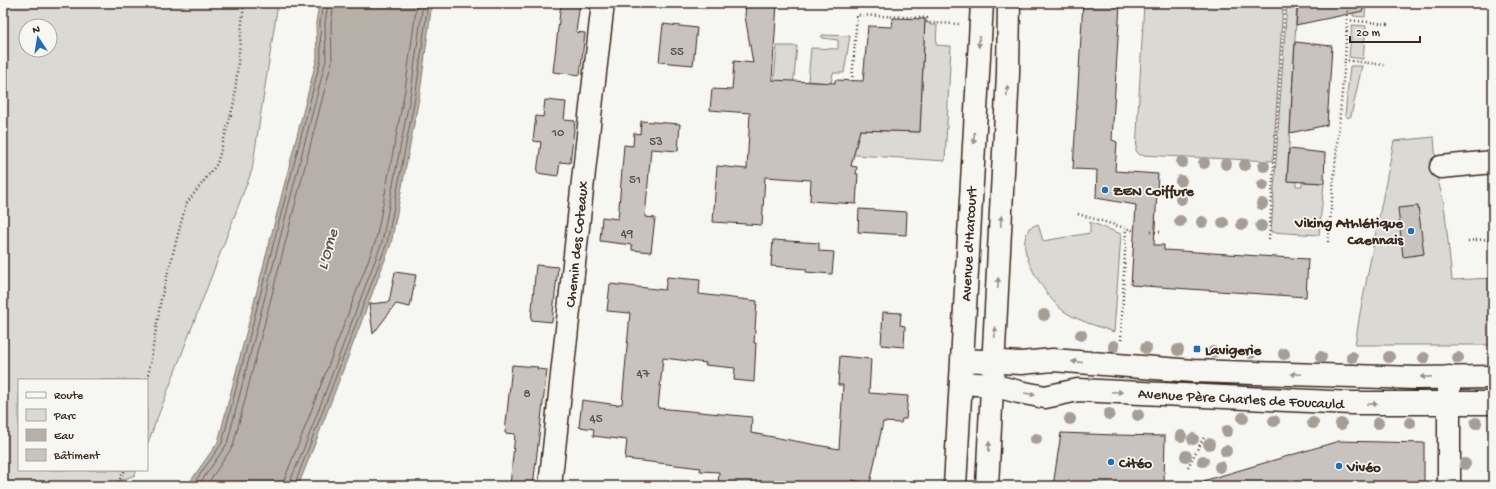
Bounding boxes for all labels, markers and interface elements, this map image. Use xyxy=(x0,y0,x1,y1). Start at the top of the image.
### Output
north arrow xyxy=(18,18,58,58)
scale bar xyxy=(1350,18,1420,44)
text: N xyxy=(32,24,41,37)
text: 20 m xyxy=(1356,27,1381,41)
one-way arrow xyxy=(976,36,983,48)
house number: 55 xyxy=(670,45,684,60)
one-way arrow xyxy=(1004,85,1011,97)
house number: 10 xyxy=(551,126,565,141)
one-way arrow xyxy=(970,132,977,144)
house number: 53 xyxy=(649,135,663,150)
house number: 51 xyxy=(629,173,641,188)
street label: Chemin des Coteaux xyxy=(562,180,594,308)
place label: ZEN Coiffure xyxy=(1113,183,1195,201)
street label: Avenue d'Harcourt xyxy=(958,184,982,302)
marker: ZEN Coiffure xyxy=(1100,185,1110,195)
one-way arrow xyxy=(997,215,1004,227)
place label: Viking Athlétique Caennais xyxy=(1294,215,1404,250)
marker: Viking Athlétique Caennais xyxy=(1406,226,1416,236)
water label: L'Orne xyxy=(315,227,344,272)
house number: 49 xyxy=(621,227,634,242)
one-way arrow xyxy=(994,277,1001,289)
one-way arrow xyxy=(992,325,998,338)
place label: Lavigerie xyxy=(1205,342,1263,360)
marker: Lavigerie xyxy=(1192,344,1202,354)
one-way arrow xyxy=(1071,358,1083,365)
house number: 47 xyxy=(637,367,651,382)
one-way arrow xyxy=(1289,371,1302,377)
one-way arrow xyxy=(1420,374,1432,381)
legend xyxy=(18,379,148,471)
street label: Avenue Père Charles de Foucauld xyxy=(1137,386,1346,414)
house number: 8 xyxy=(523,387,531,402)
one-way arrow xyxy=(1111,389,1123,396)
text: Route xyxy=(54,390,84,404)
one-way arrow xyxy=(1024,391,1036,397)
one-way arrow xyxy=(1366,400,1378,407)
text: Parc xyxy=(53,410,77,424)
house number: 45 xyxy=(590,412,603,427)
text: Eau xyxy=(54,430,74,444)
one-way arrow xyxy=(985,441,992,453)
text: Bâtiment xyxy=(53,450,101,464)
place label: Citéo xyxy=(1118,455,1152,473)
marker: Citéo xyxy=(1106,457,1116,467)
place label: Vivéo xyxy=(1346,459,1381,477)
marker: Vivéo xyxy=(1334,461,1344,471)

